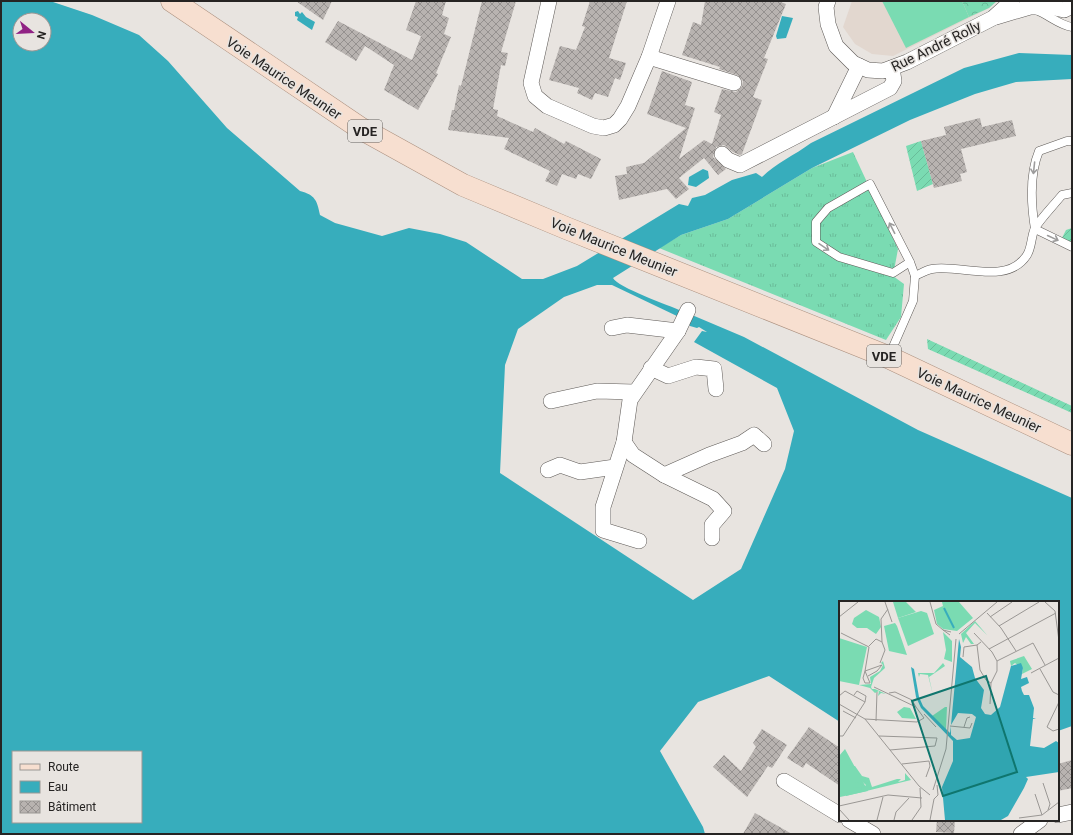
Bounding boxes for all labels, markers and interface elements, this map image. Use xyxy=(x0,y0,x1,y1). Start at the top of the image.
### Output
north arrow xyxy=(12,12,52,52)
street label: Rue André Rolly xyxy=(889,17,984,75)
text: N xyxy=(34,29,48,41)
street label: Voie Maurice Meunier xyxy=(223,33,345,123)
road number: VDE xyxy=(348,120,382,142)
one-way arrow xyxy=(1030,161,1038,174)
street label: Voie Maurice Meunier xyxy=(548,214,680,280)
one-way arrow xyxy=(888,222,895,234)
one-way arrow xyxy=(1047,235,1059,242)
one-way arrow xyxy=(818,243,829,251)
road number: VDE xyxy=(867,345,901,367)
street label: Voie Maurice Meunier xyxy=(914,364,1044,436)
inset map xyxy=(839,601,1059,821)
legend xyxy=(12,751,142,823)
text: Route xyxy=(48,760,79,774)
text: Eau xyxy=(48,780,68,794)
text: Bâtiment xyxy=(48,800,96,814)

